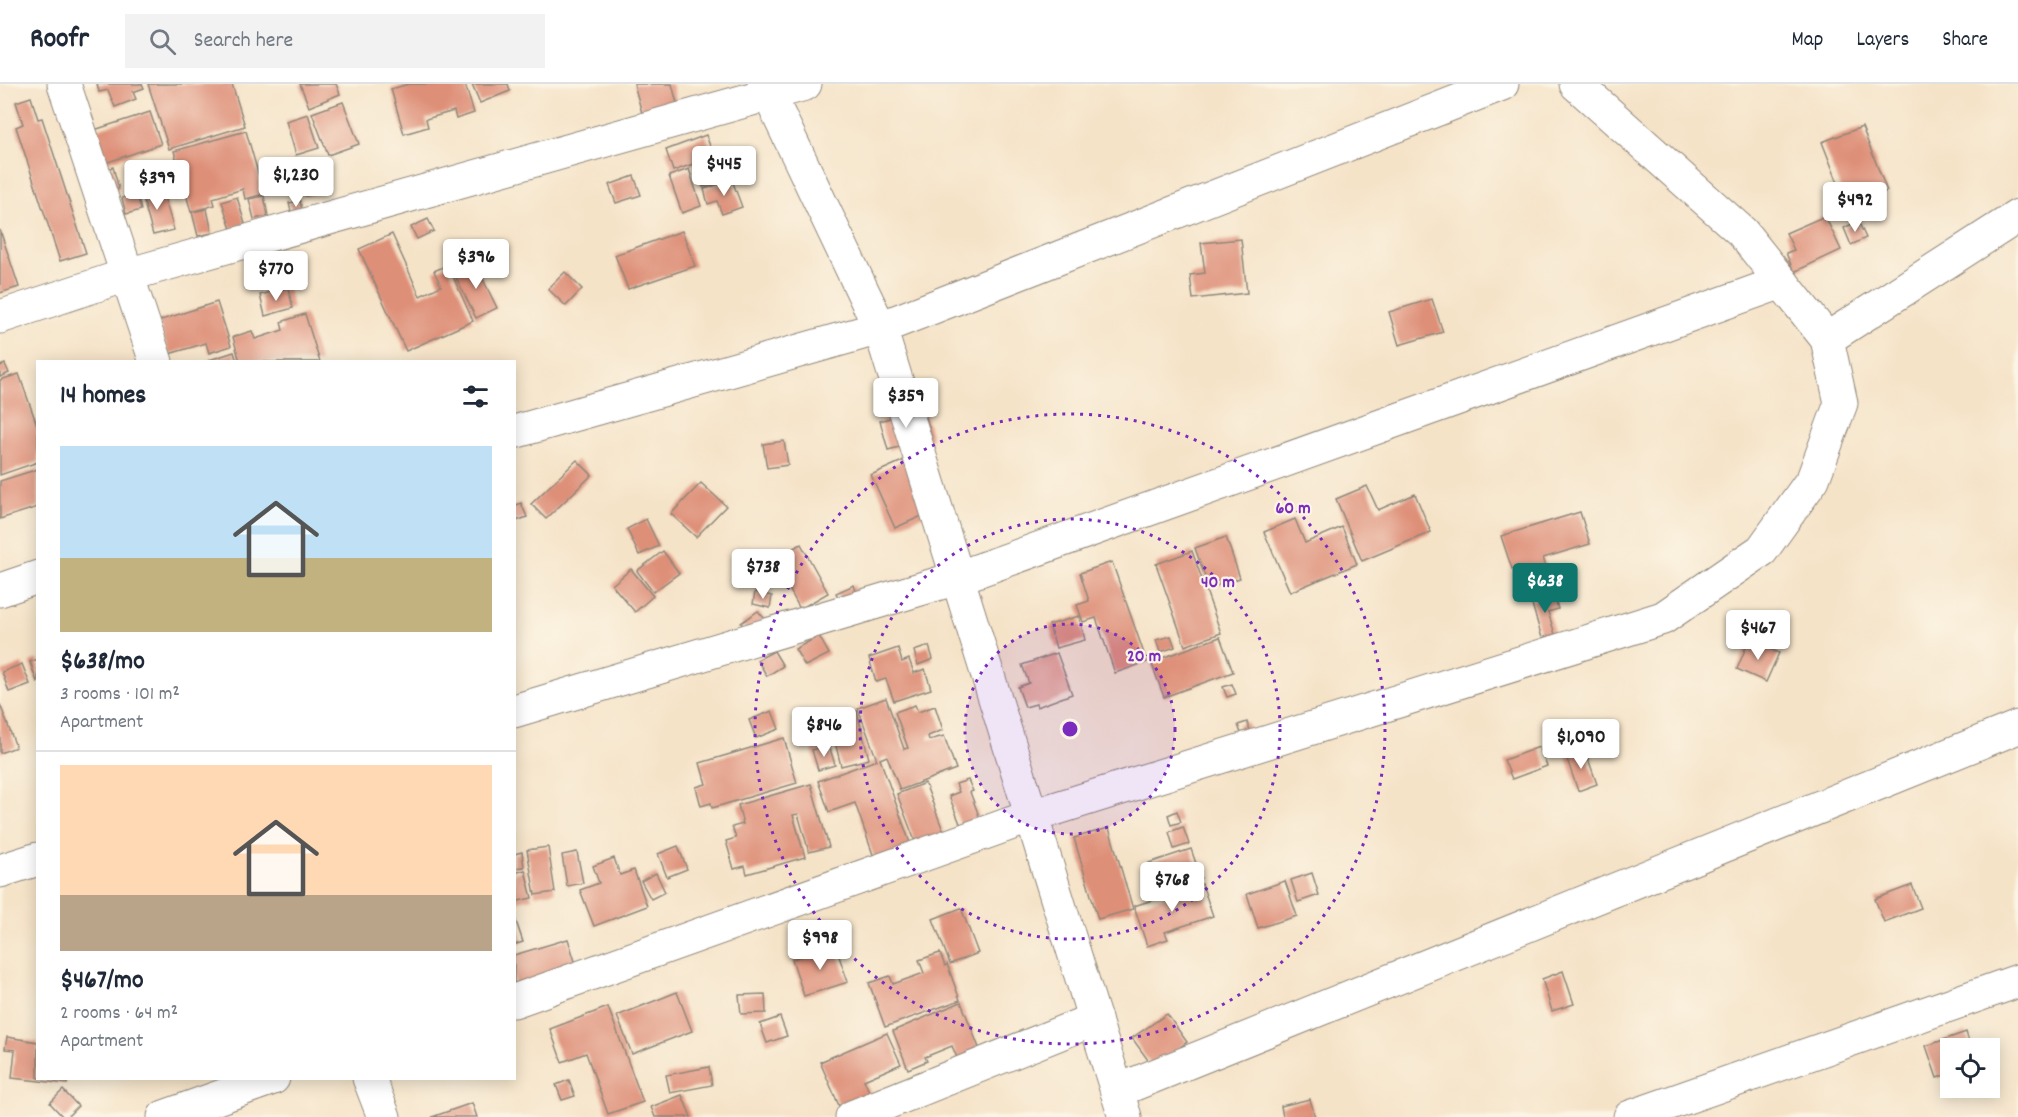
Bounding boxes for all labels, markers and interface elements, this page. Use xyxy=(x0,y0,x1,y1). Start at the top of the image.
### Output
search box xyxy=(125,14,545,68)
text: Roofr xyxy=(30,21,89,61)
icon: search xyxy=(146,25,179,58)
text: Search here xyxy=(194,26,293,57)
text: Map xyxy=(1792,26,1823,56)
text: Layers xyxy=(1856,26,1909,56)
text: Share xyxy=(1942,26,1988,56)
pin: $445 xyxy=(688,146,760,197)
text: $445 xyxy=(706,151,742,179)
pin: $1,230 xyxy=(247,157,345,208)
pin: $399 xyxy=(121,160,193,211)
text: $1,230 xyxy=(273,162,319,190)
text: $399 xyxy=(138,165,176,193)
pin: $492 xyxy=(1819,182,1891,233)
text: $492 xyxy=(1837,187,1873,215)
pin: $396 xyxy=(440,239,512,290)
text: $396 xyxy=(457,244,495,272)
pin: $770 xyxy=(240,251,312,302)
text: $770 xyxy=(258,256,294,284)
text: 14 homes xyxy=(60,378,146,415)
pin: $359 xyxy=(870,378,942,429)
icon: filters xyxy=(459,380,492,413)
text: $359 xyxy=(887,383,925,411)
icon: home xyxy=(222,485,330,593)
text: 60 m xyxy=(1275,497,1311,522)
pin: $738 xyxy=(727,549,799,600)
text: $738 xyxy=(746,554,780,582)
pin: $638 xyxy=(1509,563,1581,614)
text: $638 xyxy=(1527,568,1563,596)
text: 40 m xyxy=(1201,571,1235,596)
pin: $467 xyxy=(1722,610,1794,661)
text: $467 xyxy=(1740,615,1776,643)
text: $638/mo xyxy=(60,644,145,681)
text: 20 m xyxy=(1127,645,1161,670)
text: 3 rooms · 101 m² xyxy=(60,681,180,709)
pin: $846 xyxy=(788,707,860,758)
text: Apartment xyxy=(60,709,143,737)
text: $846 xyxy=(806,712,842,740)
centre of rings xyxy=(1060,719,1080,739)
pin: $1,090 xyxy=(1532,719,1630,770)
text: $1,090 xyxy=(1556,724,1606,752)
icon: home xyxy=(222,804,330,912)
pin: $768 xyxy=(1136,862,1208,913)
text: $768 xyxy=(1154,867,1190,895)
pin: $998 xyxy=(784,920,856,971)
text: $998 xyxy=(802,925,838,953)
text: $467/mo xyxy=(60,963,144,1000)
text: 2 rooms · 64 m² xyxy=(60,1000,178,1028)
text: Apartment xyxy=(60,1028,143,1056)
map controls xyxy=(1940,1038,2000,1098)
button: locate xyxy=(1940,1038,2000,1098)

